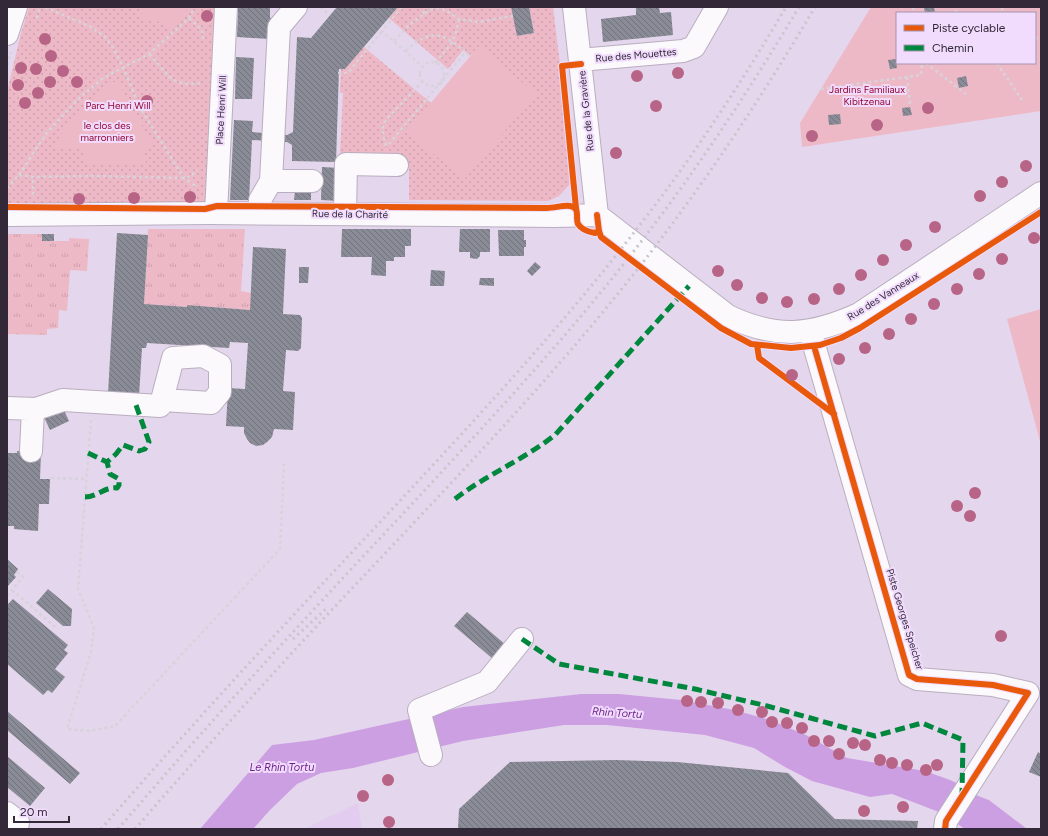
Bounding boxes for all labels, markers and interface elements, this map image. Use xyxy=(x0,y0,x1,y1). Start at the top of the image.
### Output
legend xyxy=(896,12,1036,64)
text: Piste cyclable xyxy=(932,21,1006,35)
text: Chemin xyxy=(932,41,974,55)
street label: Rue des Mouettes xyxy=(595,45,677,65)
street label: Rue de la Gravière xyxy=(575,69,597,152)
street label: Place Henri Will xyxy=(213,75,229,145)
park label: Jardins Familiaux Kibitzenau xyxy=(829,83,905,108)
park label: Parc Henri Will xyxy=(85,99,151,112)
park label: le clos des marronniers xyxy=(80,119,134,144)
street label: Rue de la Charité xyxy=(312,207,389,221)
street label: Rue des Vanneaux xyxy=(845,269,921,323)
street label: Piste Georges Speicher xyxy=(883,567,927,672)
water label: Rhin Tortu xyxy=(591,705,643,721)
water label: Le Rhin Tortu xyxy=(250,761,314,774)
scale bar xyxy=(14,798,69,824)
text: 20 m xyxy=(20,805,48,819)

